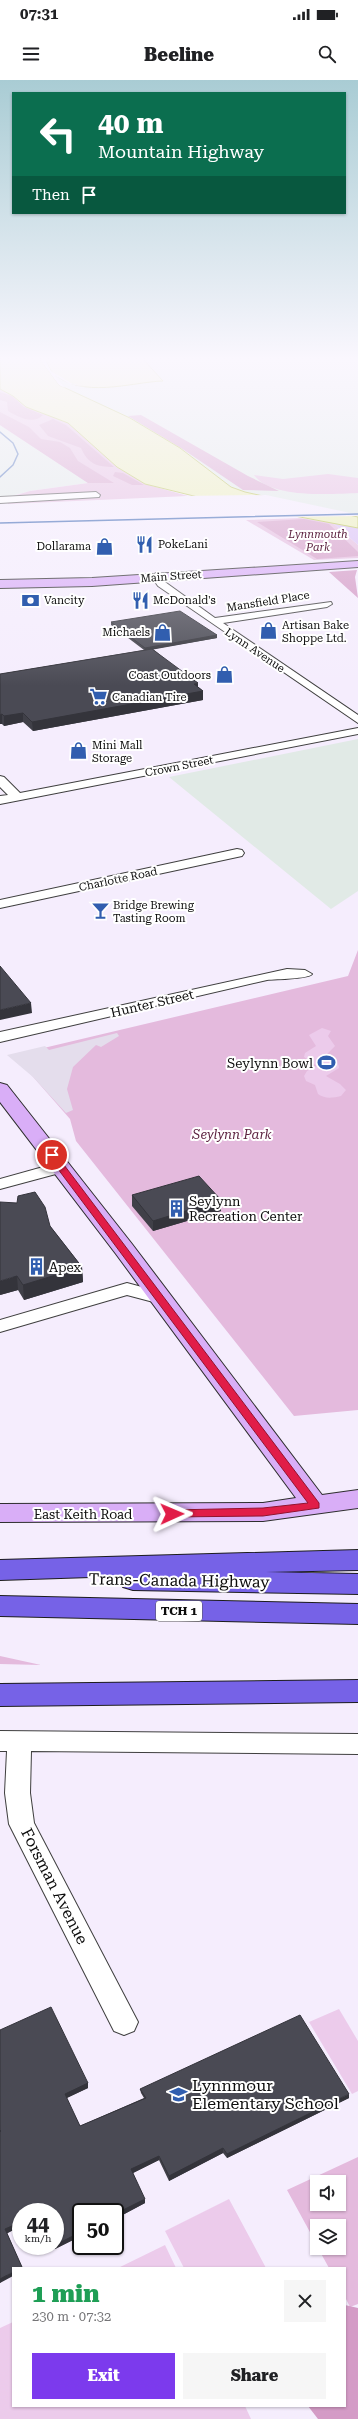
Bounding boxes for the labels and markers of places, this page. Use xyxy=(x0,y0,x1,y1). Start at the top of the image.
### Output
restaurant icon: PokeLani xyxy=(135,534,155,554)
shop icon: Dollarama xyxy=(94,536,114,556)
place label: PokeLani xyxy=(158,538,208,551)
place label: Dollarama xyxy=(37,540,91,553)
bank icon: Vancity xyxy=(21,590,41,610)
restaurant icon: McDonald's xyxy=(130,590,150,610)
place label: Vancity xyxy=(44,594,85,607)
place label: McDonald's xyxy=(153,594,216,607)
place label: Artisan Bake Shoppe Ltd. xyxy=(282,619,349,645)
shop icon: Artisan Bake Shoppe Ltd. xyxy=(259,621,279,641)
shop icon: Michaels xyxy=(153,622,173,642)
place label: Michaels xyxy=(102,626,150,639)
shop icon: Coast Outdoors xyxy=(214,665,234,685)
place label: Coast Outdoors xyxy=(128,669,211,682)
supermarket icon: Canadian Tire xyxy=(89,687,109,707)
place label: Canadian Tire xyxy=(112,691,187,704)
place label: Mini Mall Storage xyxy=(92,739,143,765)
shop icon: Mini Mall Storage xyxy=(69,741,89,761)
place label: Bridge Brewing Tasting Room xyxy=(113,899,195,925)
bar icon: Bridge Brewing Tasting Room xyxy=(90,901,110,921)
sports icon: Seylynn Bowl xyxy=(316,1053,336,1073)
place label: Seylynn Bowl xyxy=(227,1056,313,1071)
pin xyxy=(35,1138,69,1172)
place label: Seylynn Recreation Center xyxy=(189,1194,303,1224)
building icon: Seylynn Recreation Center xyxy=(166,1198,186,1218)
building icon: Apex xyxy=(26,1257,46,1277)
place label: Apex xyxy=(49,1260,82,1275)
place label: Lynnmour Elementary School xyxy=(192,2076,339,2113)
school or university icon: Lynnmour Elementary School xyxy=(169,2084,189,2104)

